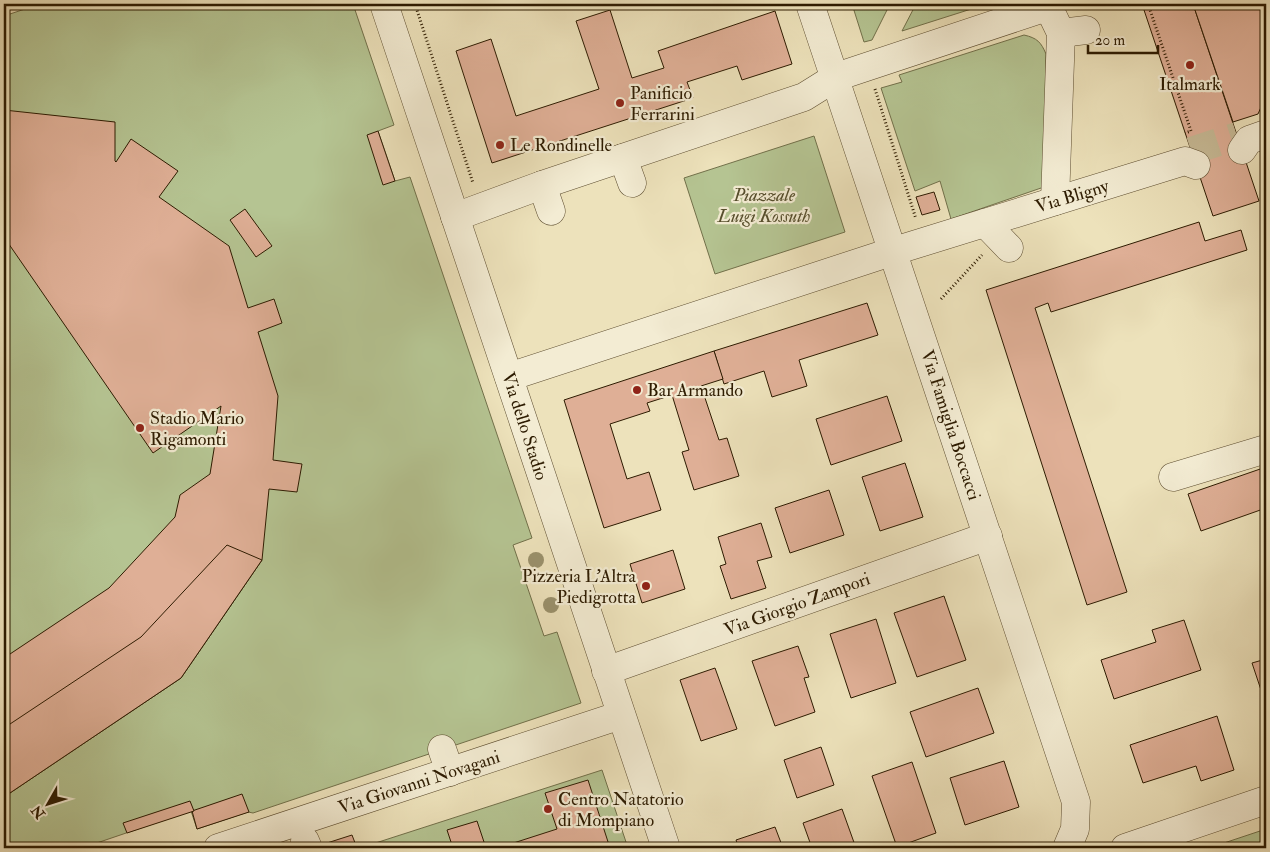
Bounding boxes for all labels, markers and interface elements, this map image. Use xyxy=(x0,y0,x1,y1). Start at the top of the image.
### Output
scale bar xyxy=(1088,22,1158,54)
text: 20 m xyxy=(1095,31,1125,50)
marker: Italmark xyxy=(1184,59,1196,71)
place label: Italmark xyxy=(1159,73,1221,96)
place label: Panificio Ferrarini xyxy=(630,82,695,126)
marker: Panificio Ferrarini xyxy=(614,97,626,109)
place label: Le Rondinelle xyxy=(510,134,613,157)
marker: Le Rondinelle xyxy=(494,139,506,151)
street label: Via Bligny xyxy=(1033,174,1113,219)
park label: Piazzale Luigi Kossuth xyxy=(717,184,810,228)
street label: Via Famiglia Boccacci xyxy=(915,347,986,503)
street label: Via dello Stadio xyxy=(496,369,553,483)
place label: Bar Armando xyxy=(647,379,743,402)
marker: Bar Armando xyxy=(631,384,643,396)
place label: Stadio Mario Rigamonti xyxy=(150,407,244,451)
marker: Stadio Mario Rigamonti xyxy=(134,422,146,434)
place label: Pizzeria L'Altra Piedigrotta xyxy=(522,565,637,609)
street label: Via Giorgio Zampori xyxy=(721,567,874,642)
marker: Pizzeria L'Altra Piedigrotta xyxy=(640,580,652,592)
street label: Via Giovanni Novagani xyxy=(335,745,503,820)
north arrow xyxy=(22,780,72,830)
place label: Centro Natatorio di Mompiano xyxy=(558,788,684,832)
text: N xyxy=(27,801,49,823)
marker: Centro Natatorio di Mompiano xyxy=(542,803,554,815)

